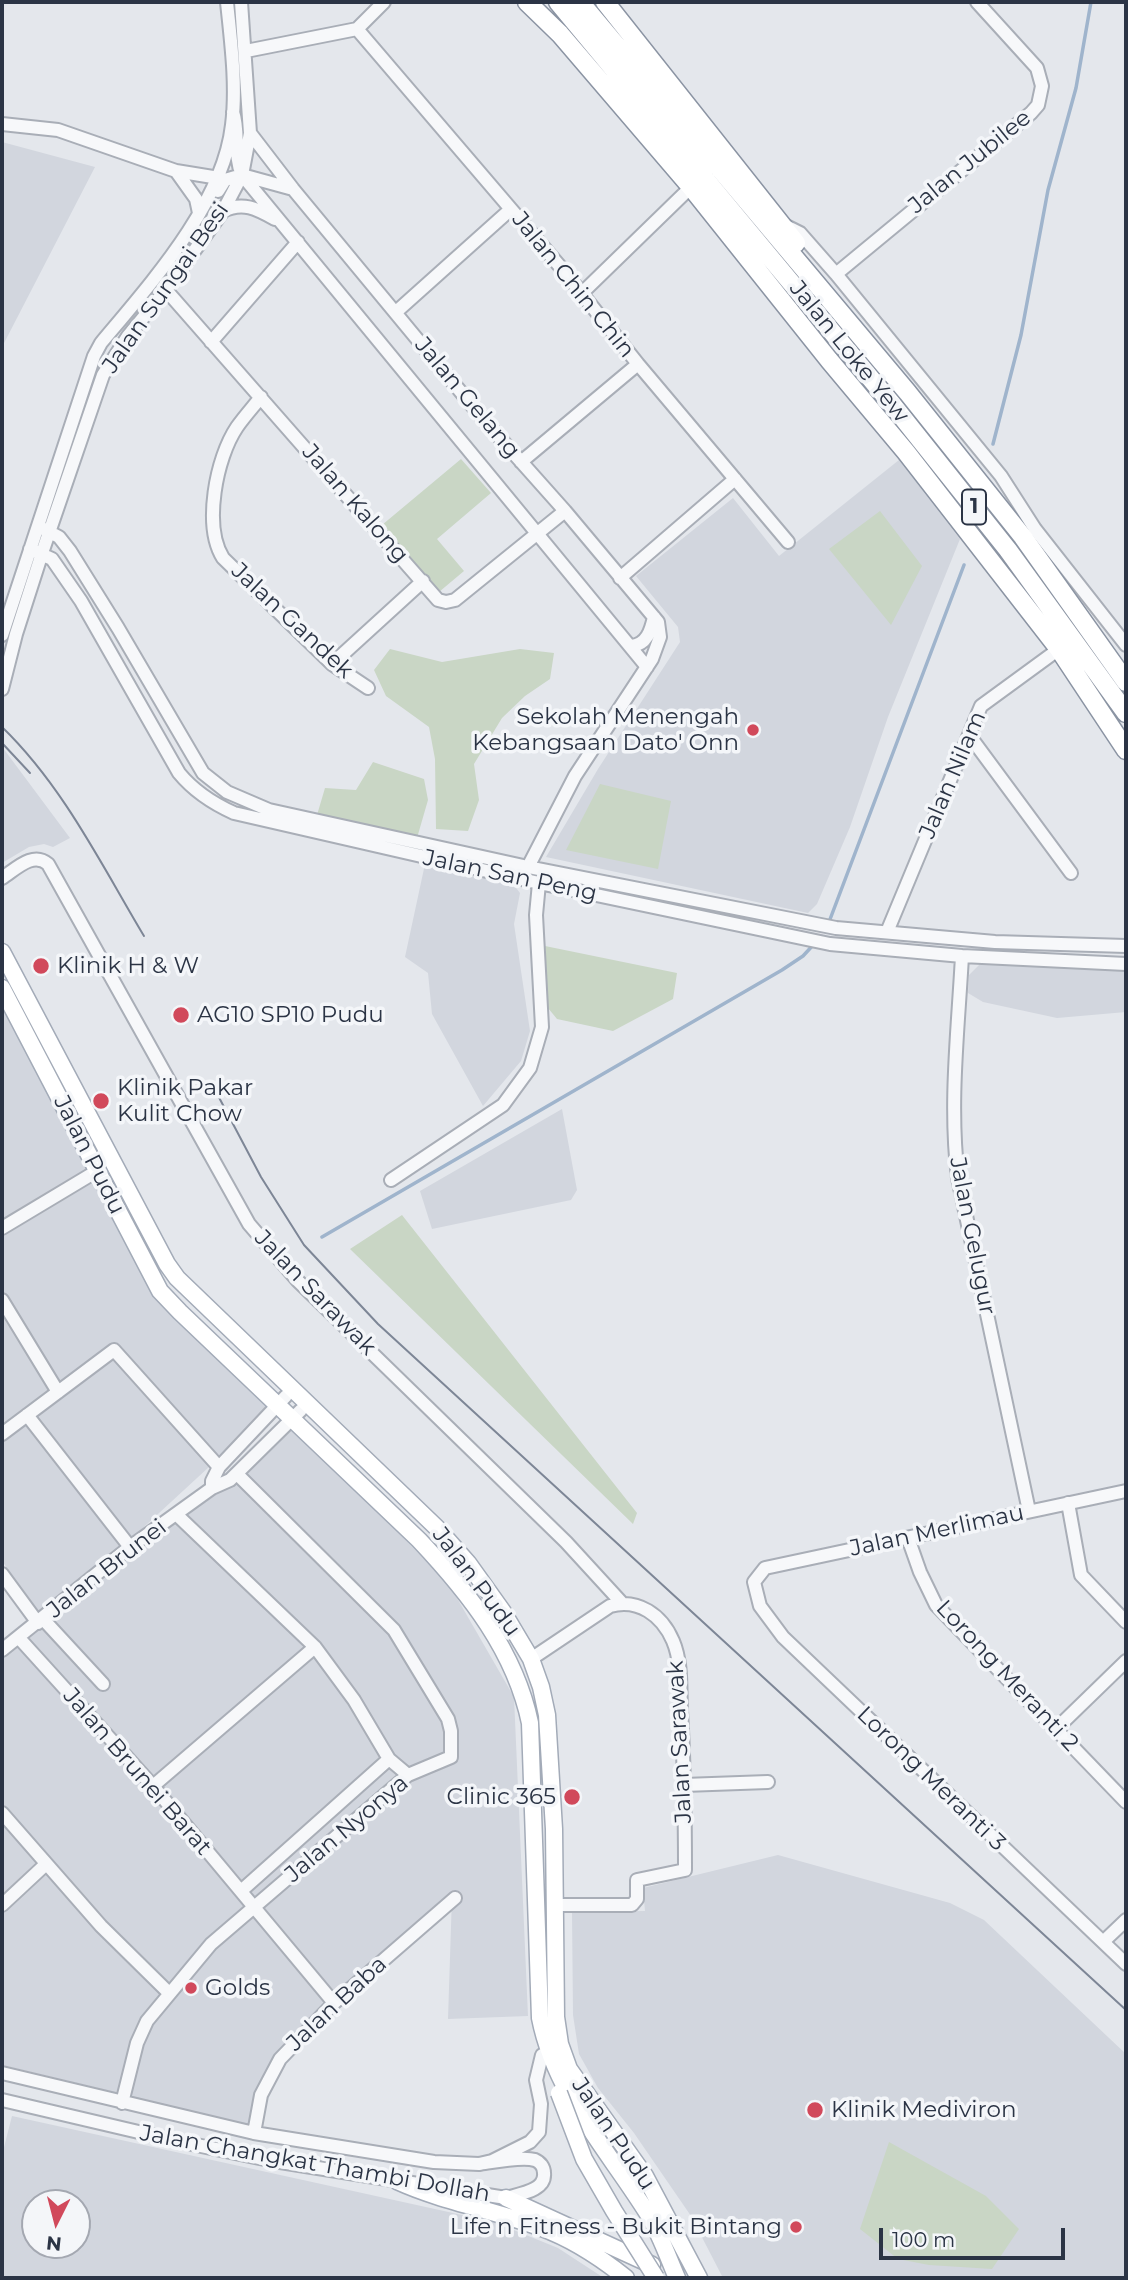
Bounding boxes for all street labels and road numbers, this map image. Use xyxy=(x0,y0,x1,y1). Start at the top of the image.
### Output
street label: Jalan Jubilee xyxy=(903,104,1037,220)
street label: Jalan Sungai Besi xyxy=(97,197,235,379)
street label: Jalan Chin Chin xyxy=(506,207,640,363)
street label: Jalan Loke Yew xyxy=(783,276,915,428)
street label: Jalan Gelang xyxy=(408,332,526,464)
street label: Jalan Kalong xyxy=(296,439,414,569)
road number: 1 xyxy=(962,490,986,524)
street label: Jalan Gandek xyxy=(225,558,359,684)
street label: Jalan Nilam xyxy=(914,707,992,843)
street label: Jalan San Peng xyxy=(421,844,599,908)
street label: Jalan Pudu xyxy=(47,1091,131,1219)
street label: Jalan Gelugur xyxy=(943,1155,1001,1317)
street label: Jalan Sarawak xyxy=(249,1225,381,1361)
street label: Jalan Merlimau xyxy=(848,1499,1026,1563)
street label: Jalan Brunei xyxy=(42,1514,172,1624)
street label: Jalan Pudu xyxy=(426,1522,526,1642)
street label: Lorong Meranti 2 xyxy=(930,1595,1084,1757)
street label: Jalan Sarawak xyxy=(662,1660,698,1824)
street label: Jalan Brunei Barat xyxy=(57,1683,217,1861)
street label: Lorong Meranti 3 xyxy=(851,1701,1011,1857)
street label: Jalan Nyonya xyxy=(280,1769,414,1889)
street label: Jalan Baba xyxy=(281,1951,393,2057)
street label: Jalan Pudu xyxy=(565,2073,661,2195)
street label: Jalan Changkat Thambi Dollah xyxy=(138,2120,492,2208)

